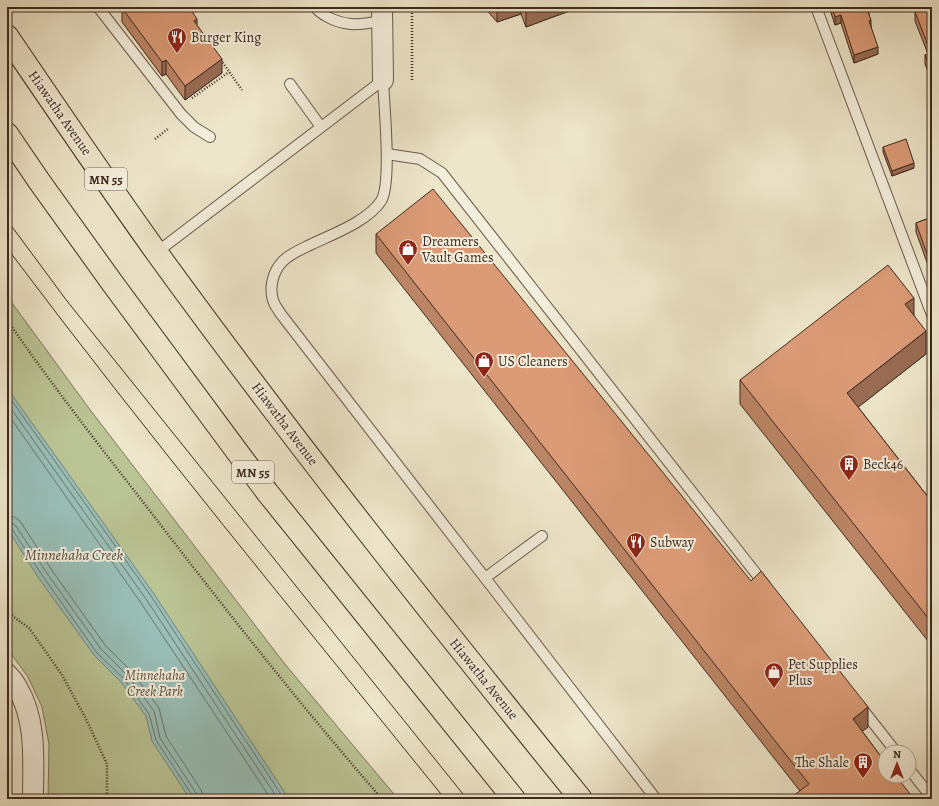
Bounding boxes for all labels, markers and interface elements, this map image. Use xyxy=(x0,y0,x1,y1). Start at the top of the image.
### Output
restaurant icon: Burger King xyxy=(166,26,188,54)
place label: Burger King xyxy=(191,28,261,47)
street label: Hiawatha Avenue xyxy=(24,67,96,159)
road number: MN 55 xyxy=(85,168,127,190)
place label: Dreamers Vault Games xyxy=(421,232,494,267)
shop icon: Dreamers Vault Games xyxy=(397,238,419,266)
shop icon: US Cleaners xyxy=(473,350,495,378)
place label: US Cleaners xyxy=(498,352,568,371)
street label: Hiawatha Avenue xyxy=(247,378,323,470)
building icon: Beck46 xyxy=(838,453,860,481)
place label: Beck46 xyxy=(863,455,903,474)
road number: MN 55 xyxy=(232,461,274,483)
restaurant icon: Subway xyxy=(625,531,647,559)
place label: Subway xyxy=(650,533,695,552)
water label: Minnehaha Creek xyxy=(25,545,124,565)
street label: Hiawatha Avenue xyxy=(445,634,523,724)
place label: Pet Supplies Plus xyxy=(788,655,858,690)
shop icon: Pet Supplies Plus xyxy=(763,661,785,689)
park label: Minnehaha Creek Park xyxy=(125,666,186,701)
north arrow xyxy=(877,744,917,784)
text: N xyxy=(893,747,901,762)
building icon: The Shale xyxy=(852,751,874,779)
place label: The Shale xyxy=(795,753,849,772)

